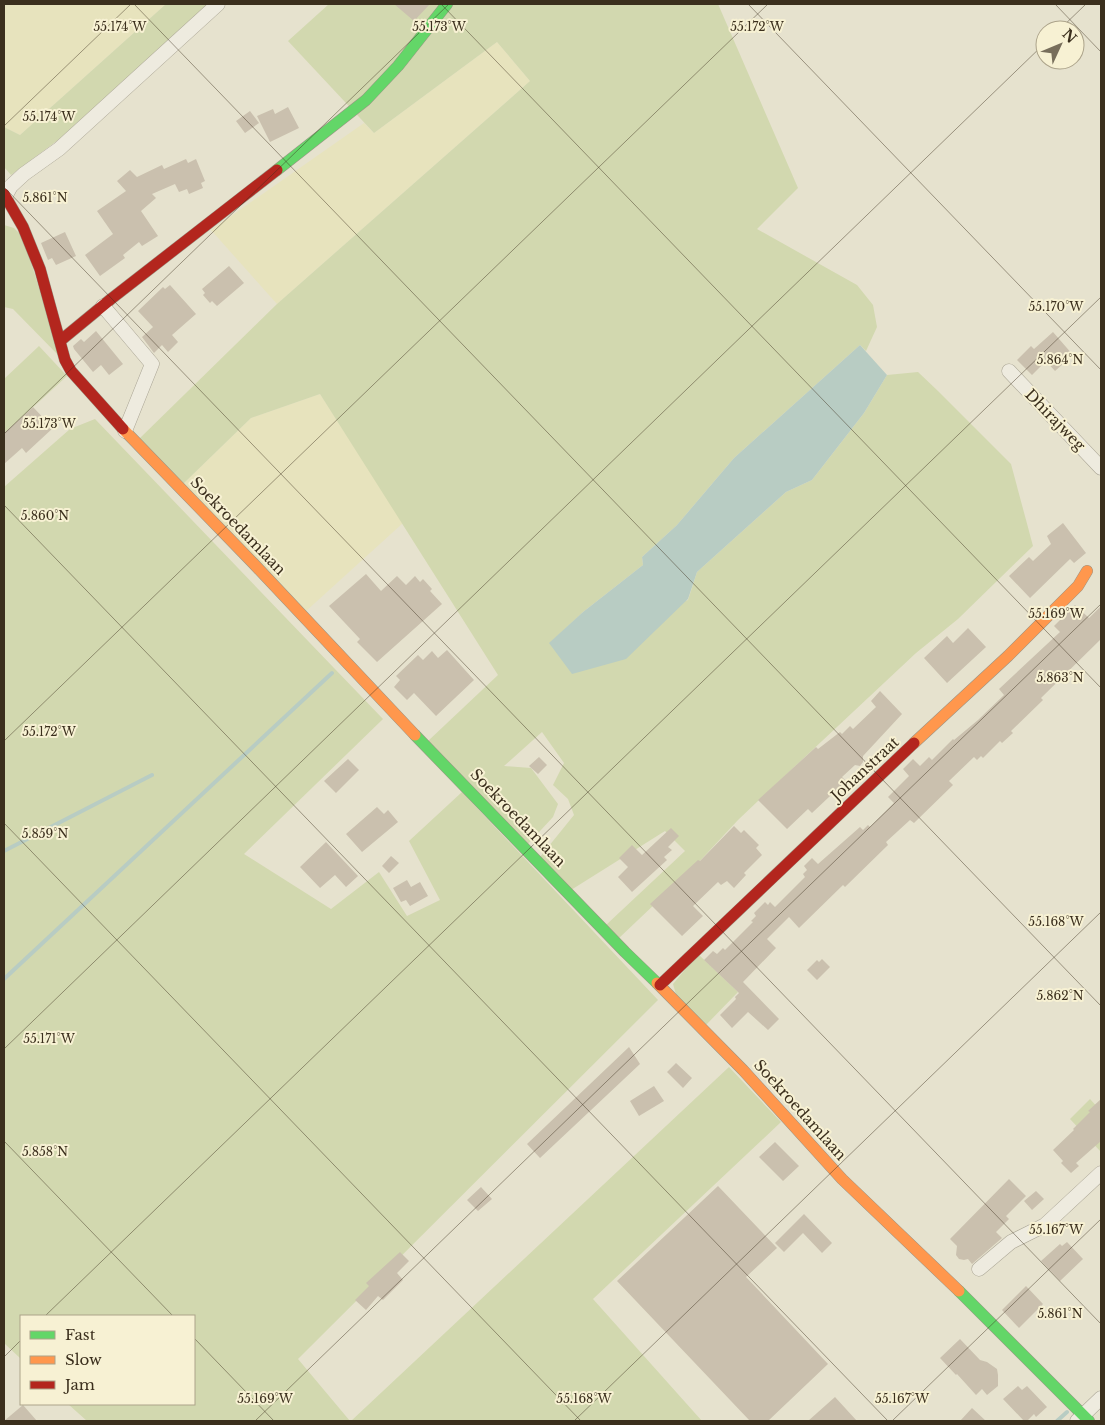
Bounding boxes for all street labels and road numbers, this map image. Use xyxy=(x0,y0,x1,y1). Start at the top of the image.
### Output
street label: Dhirajweg xyxy=(1021,385,1090,455)
street label: Soekroedamlaan xyxy=(187,473,290,579)
street label: Johanstraat xyxy=(825,732,903,806)
street label: Soekroedamlaan xyxy=(467,765,570,871)
street label: Soekroedamlaan xyxy=(750,1055,851,1164)

